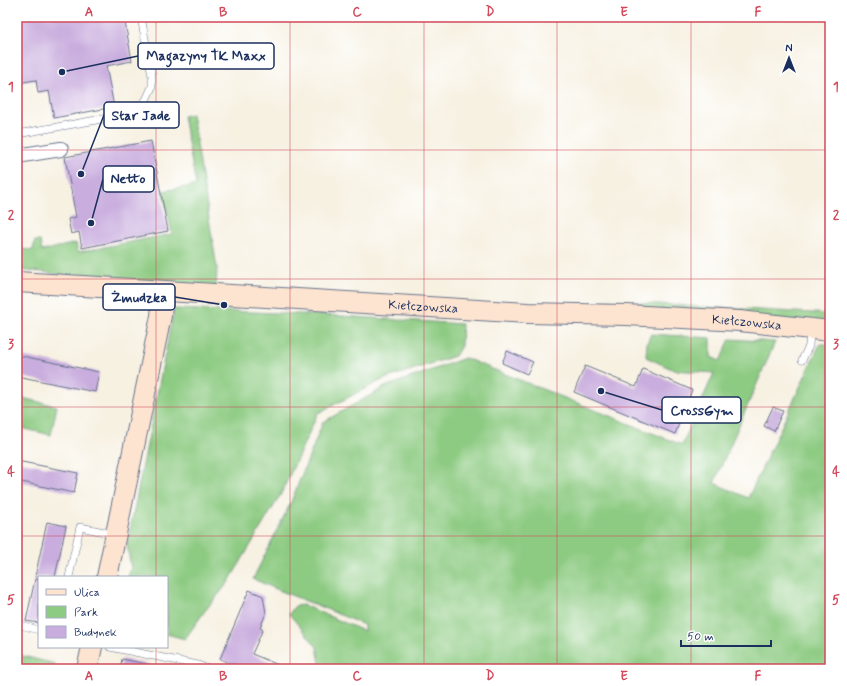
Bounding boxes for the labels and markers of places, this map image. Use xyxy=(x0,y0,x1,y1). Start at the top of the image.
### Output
callout: Magazyny TK Maxx xyxy=(138,43,274,69)
callout: Star Jade xyxy=(104,102,179,128)
callout: Netto xyxy=(103,166,154,192)
callout: Żmudzka xyxy=(103,284,175,310)
callout: CrossGym xyxy=(662,397,741,423)

